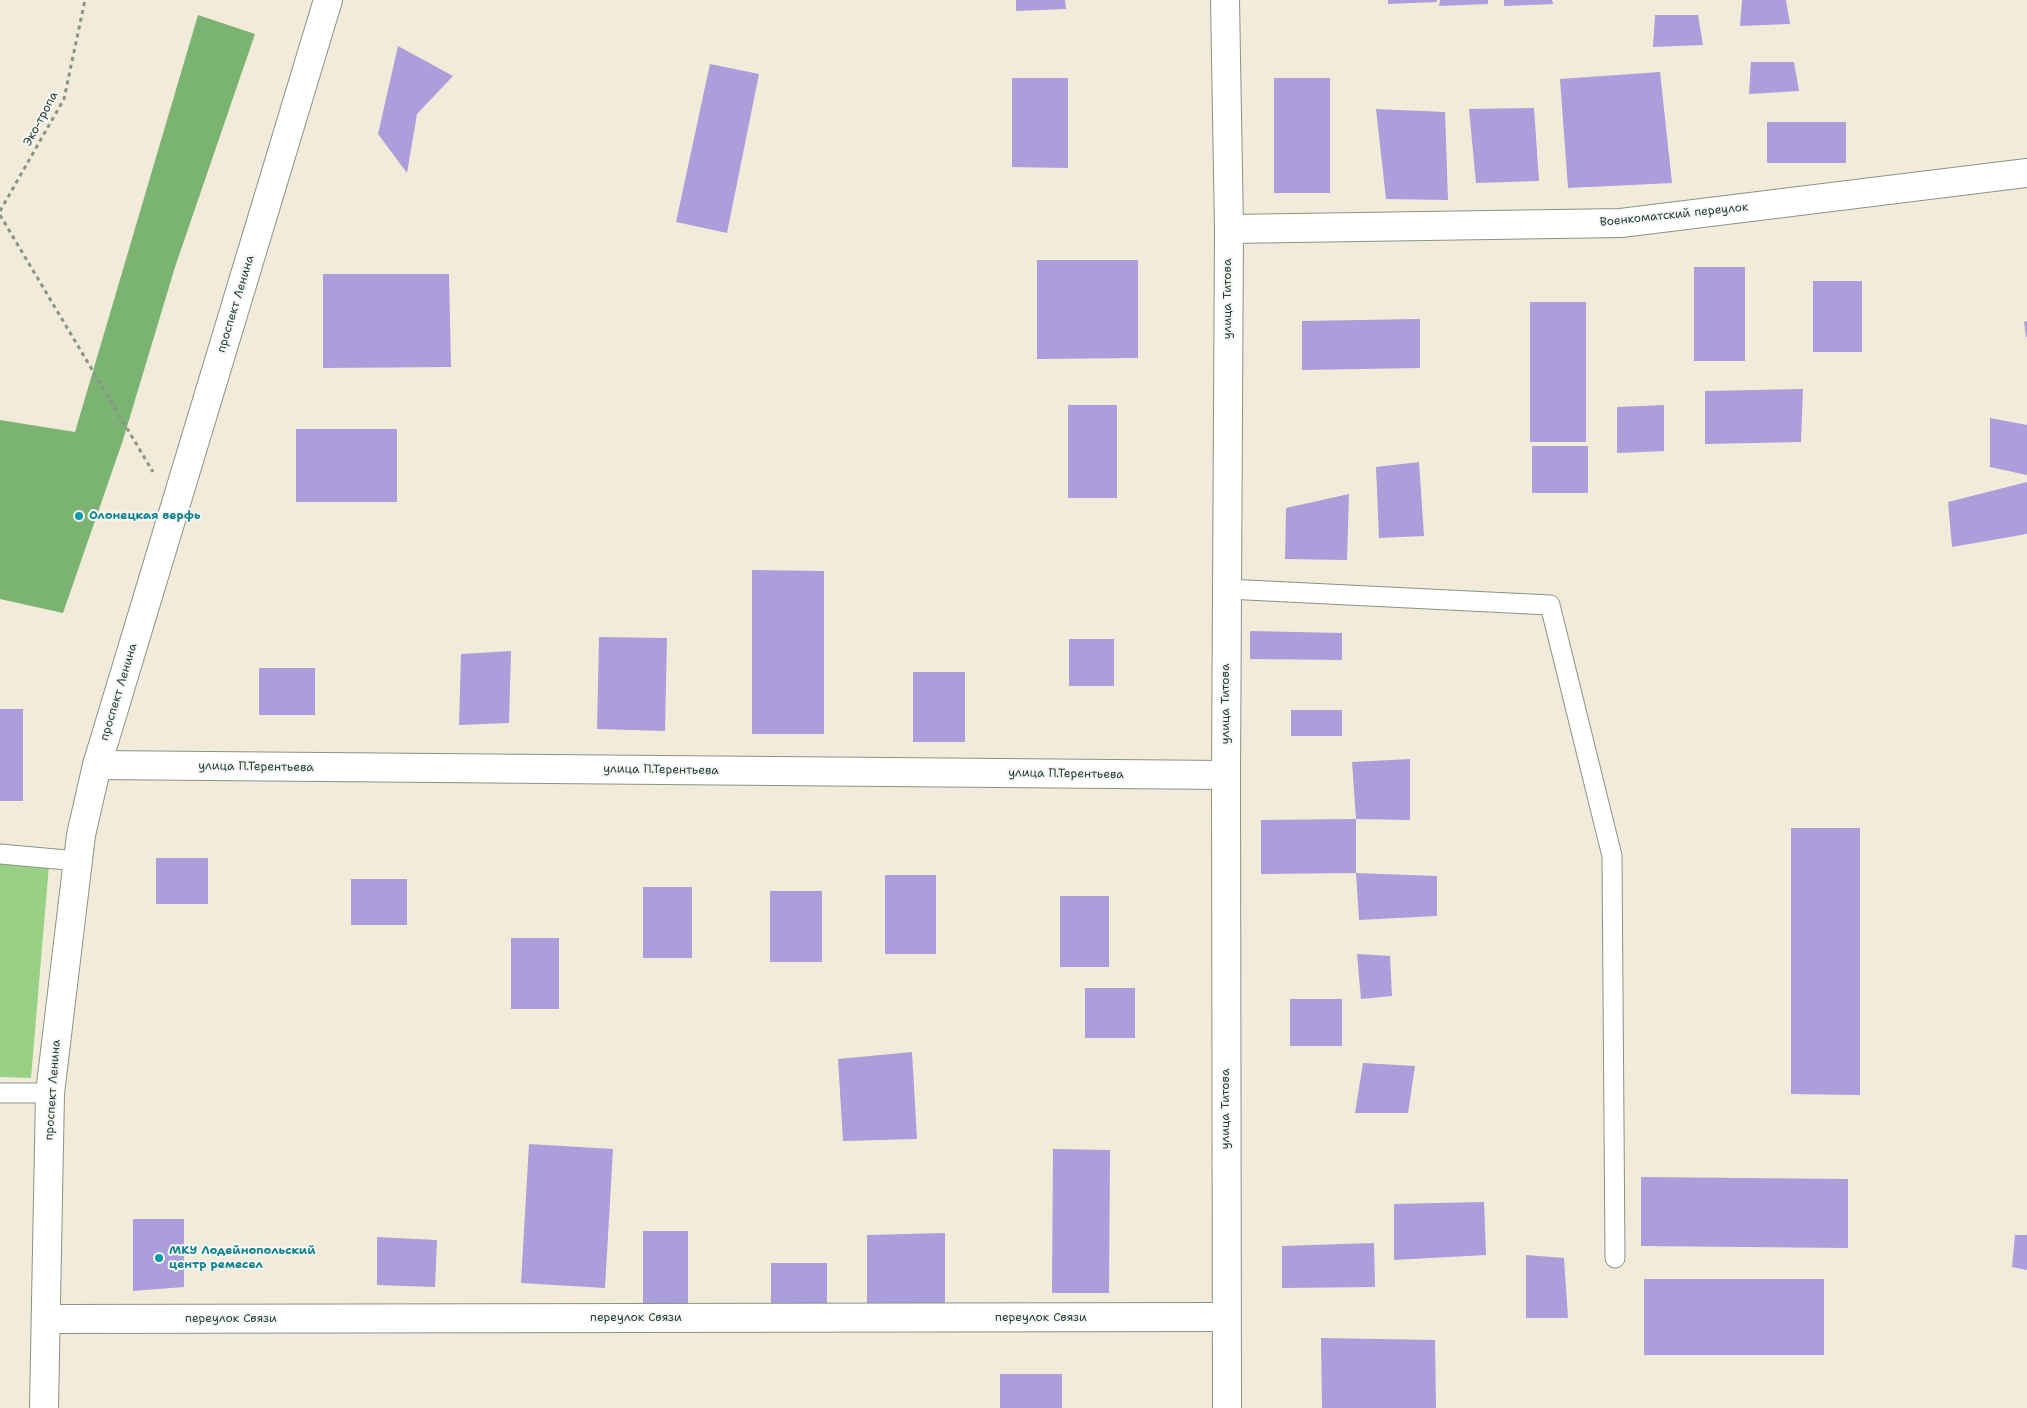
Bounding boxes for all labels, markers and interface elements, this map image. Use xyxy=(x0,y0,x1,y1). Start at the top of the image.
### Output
street label: Эко-тропа xyxy=(21,89,61,149)
street label: Военкоматский переулок xyxy=(1599,200,1749,230)
street label: проспект Ленина xyxy=(214,254,258,354)
street label: улица Титова xyxy=(1221,259,1235,339)
place label: Олонецкая верфь xyxy=(89,509,201,523)
marker: Олонецкая верфь xyxy=(73,510,85,522)
street label: проспект Ленина xyxy=(97,642,141,742)
street label: улица Титова xyxy=(1219,664,1233,744)
street label: улица П.Терентьева xyxy=(198,759,314,775)
street label: улица П.Терентьева xyxy=(603,762,719,778)
street label: улица П.Терентьева xyxy=(1008,766,1124,782)
street label: проспект Ленина xyxy=(42,1039,64,1141)
street label: улица Титова xyxy=(1219,1069,1233,1149)
place label: МКУ Лодейнопольский центр ремесел xyxy=(169,1244,315,1272)
marker: МКУ Лодейнопольский центр ремесел xyxy=(153,1252,165,1264)
street label: переулок Связи xyxy=(590,1311,682,1325)
street label: переулок Связи xyxy=(995,1311,1087,1325)
street label: переулок Связи xyxy=(185,1312,277,1326)

